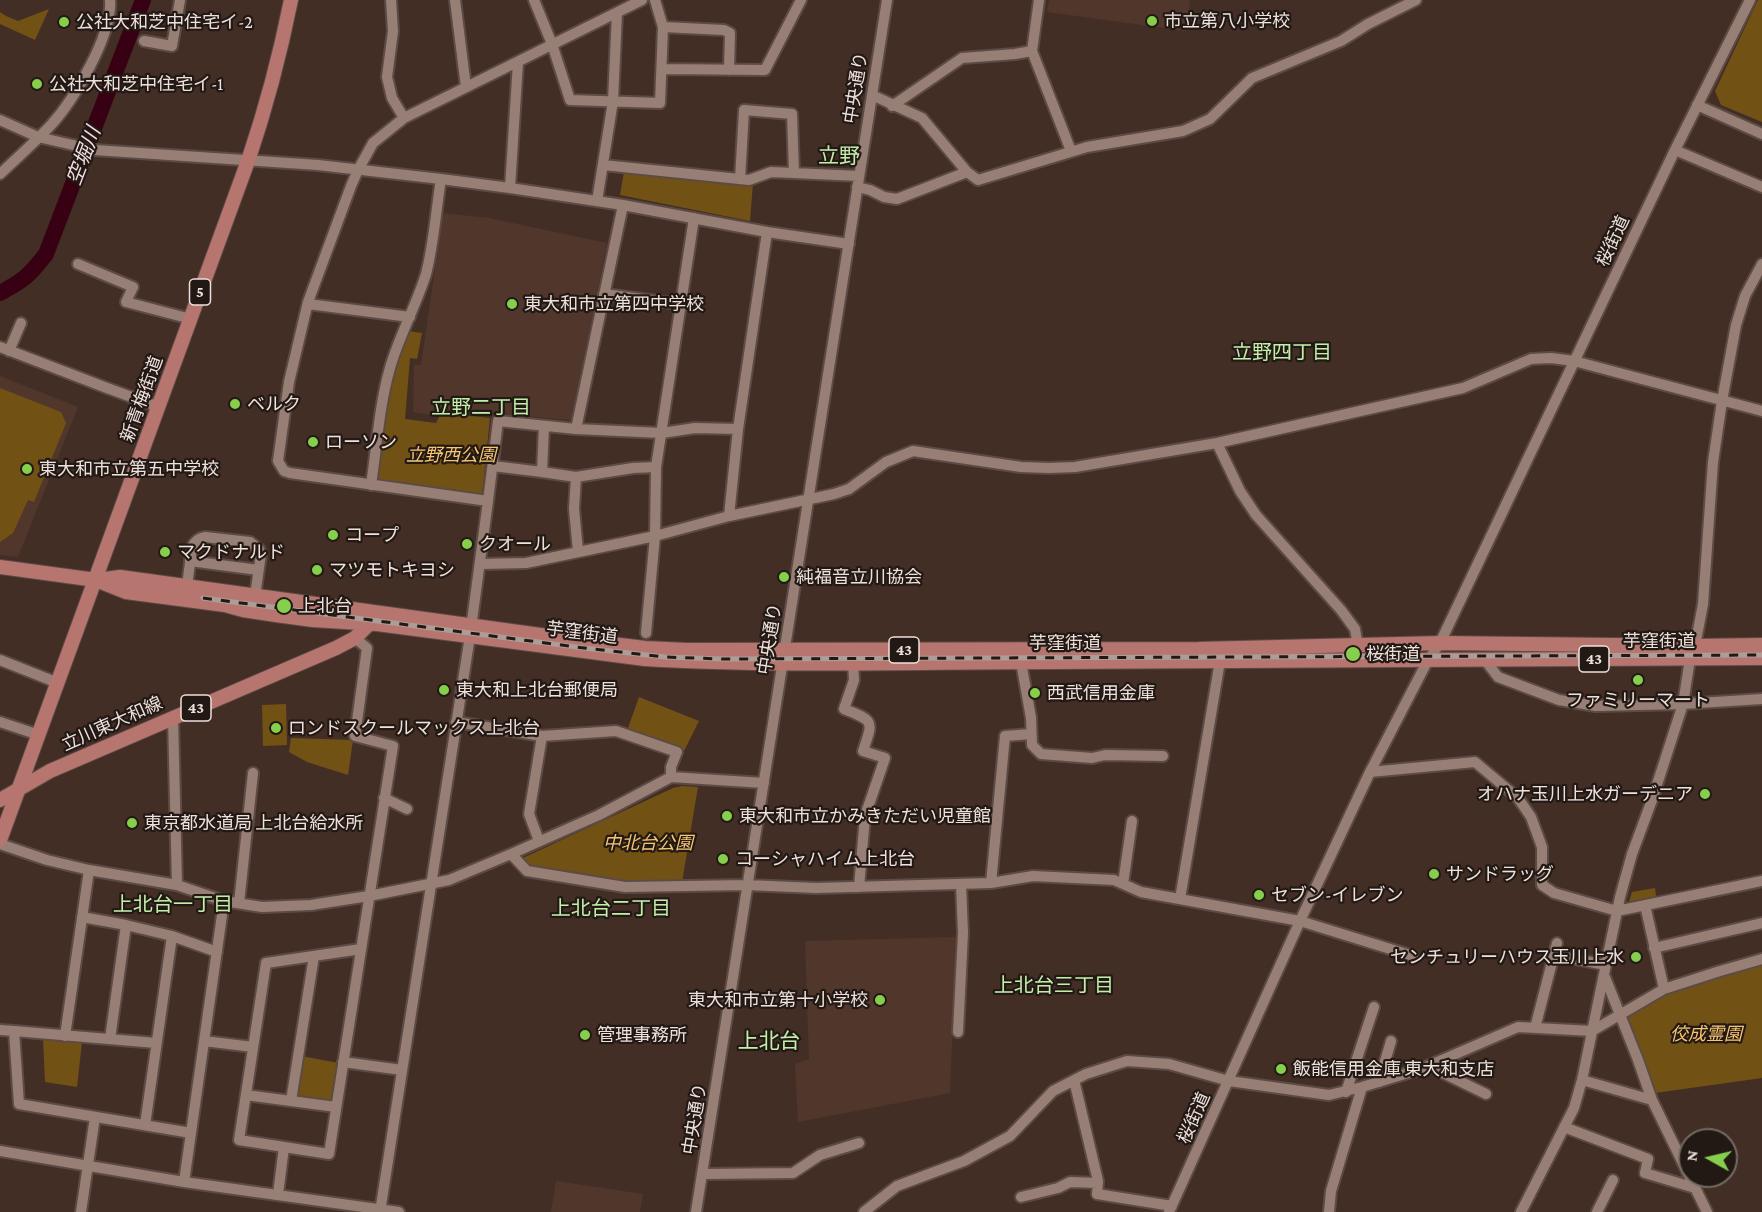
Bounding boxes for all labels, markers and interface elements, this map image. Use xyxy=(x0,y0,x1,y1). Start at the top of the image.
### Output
place label: 市立第八小学校 xyxy=(1164,10,1290,32)
place label: 公社大和芝中住宅イ-2 xyxy=(76,11,253,33)
marker: 市立第八小学校 xyxy=(1145,14,1159,28)
marker: 公社大和芝中住宅イ-2 xyxy=(57,15,71,29)
street label: 中央通り xyxy=(840,51,872,125)
place label: 公社大和芝中住宅イ-1 xyxy=(49,73,223,95)
marker: 公社大和芝中住宅イ-1 xyxy=(30,77,44,91)
water label: 空堀川 xyxy=(62,124,106,188)
district label: 立野 xyxy=(818,144,860,170)
street label: 桜街道 xyxy=(1592,212,1634,270)
road number: 5 xyxy=(190,279,210,305)
place label: 東大和市立第四中学校 xyxy=(524,293,704,315)
marker: 東大和市立第四中学校 xyxy=(505,297,519,311)
district label: 立野四丁目 xyxy=(1232,341,1332,365)
street label: 新青梅街道 xyxy=(116,353,168,445)
place label: ベルク xyxy=(247,393,301,415)
district label: 立野二丁目 xyxy=(431,396,531,420)
marker: ベルク xyxy=(228,397,242,411)
place label: ローソン xyxy=(325,431,397,453)
marker: ローソン xyxy=(306,435,320,449)
park label: 立野西公園 xyxy=(406,444,496,466)
place label: 東大和市立第五中学校 xyxy=(39,458,219,480)
marker: 東大和市立第五中学校 xyxy=(20,462,34,476)
place label: コープ xyxy=(345,524,399,546)
marker: コープ xyxy=(326,528,340,542)
place label: クオール xyxy=(479,533,551,555)
marker: クオール xyxy=(460,537,474,551)
place label: マクドナルド xyxy=(177,541,285,563)
marker: マクドナルド xyxy=(158,545,172,559)
place label: マツモトキヨシ xyxy=(329,559,455,581)
marker: マツモトキヨシ xyxy=(310,563,324,577)
place label: 純福音立川協会 xyxy=(796,566,922,588)
marker: 純福音立川協会 xyxy=(777,570,791,584)
place label: 上北台 xyxy=(298,595,352,617)
marker: 上北台 xyxy=(275,597,293,615)
street label: 中央通り xyxy=(754,602,786,676)
street label: 芋窪街道 xyxy=(545,618,619,648)
street label: 芋窪街道 xyxy=(1623,630,1695,652)
street label: 芋窪街道 xyxy=(1029,632,1101,654)
road number: 43 xyxy=(889,637,919,663)
place label: 桜街道 xyxy=(1366,643,1420,665)
marker: 桜街道 xyxy=(1344,645,1362,663)
road number: 43 xyxy=(1579,646,1609,672)
marker: ファミリーマート xyxy=(1631,673,1645,687)
place label: 東大和上北台郵便局 xyxy=(456,679,618,701)
place label: 西武信用金庫 xyxy=(1047,682,1155,704)
marker: 東大和上北台郵便局 xyxy=(437,683,451,697)
marker: 西武信用金庫 xyxy=(1028,686,1042,700)
place label: ファミリーマート xyxy=(1566,689,1710,711)
street label: 立川東大和線 xyxy=(58,692,166,756)
road number: 43 xyxy=(181,695,211,721)
place label: ロンドスクールマックス上北台 xyxy=(288,717,540,739)
marker: ロンドスクールマックス上北台 xyxy=(269,721,283,735)
place label: オハナ玉川上水ガーデニア xyxy=(1477,783,1693,805)
marker: オハナ玉川上水ガーデニア xyxy=(1698,787,1712,801)
place label: 東大和市立かみきただい児童館 xyxy=(739,805,991,827)
marker: 東大和市立かみきただい児童館 xyxy=(720,809,734,823)
place label: 東京都水道局 上北台給水所 xyxy=(144,812,363,834)
marker: 東京都水道局 上北台給水所 xyxy=(125,816,139,830)
park label: 中北台公園 xyxy=(603,832,693,854)
place label: コーシャハイム上北台 xyxy=(735,848,915,870)
marker: コーシャハイム上北台 xyxy=(716,852,730,866)
place label: サンドラッグ xyxy=(1446,863,1554,885)
marker: サンドラッグ xyxy=(1427,867,1441,881)
place label: セブン-イレブン xyxy=(1271,884,1404,906)
marker: セブン-イレブン xyxy=(1252,888,1266,902)
district label: 上北台一丁目 xyxy=(113,893,233,917)
district label: 上北台二丁目 xyxy=(551,897,671,921)
place label: センチュリーハウス玉川上水 xyxy=(1390,946,1624,968)
marker: センチュリーハウス玉川上水 xyxy=(1629,950,1643,964)
district label: 上北台三丁目 xyxy=(994,974,1114,998)
place label: 東大和市立第十小学校 xyxy=(688,989,868,1011)
marker: 東大和市立第十小学校 xyxy=(873,993,887,1007)
park label: 佼成霊園 xyxy=(1670,1023,1742,1045)
place label: 管理事務所 xyxy=(597,1024,687,1046)
marker: 管理事務所 xyxy=(578,1028,592,1042)
district label: 上北台 xyxy=(738,1029,800,1055)
place label: 飯能信用金庫 東大和支店 xyxy=(1293,1058,1494,1080)
marker: 飯能信用金庫 東大和支店 xyxy=(1274,1062,1288,1076)
street label: 中央通り xyxy=(679,1082,711,1156)
street label: 桜街道 xyxy=(1173,1089,1215,1147)
north arrow xyxy=(1678,1128,1738,1188)
text: N xyxy=(1682,1149,1701,1162)

